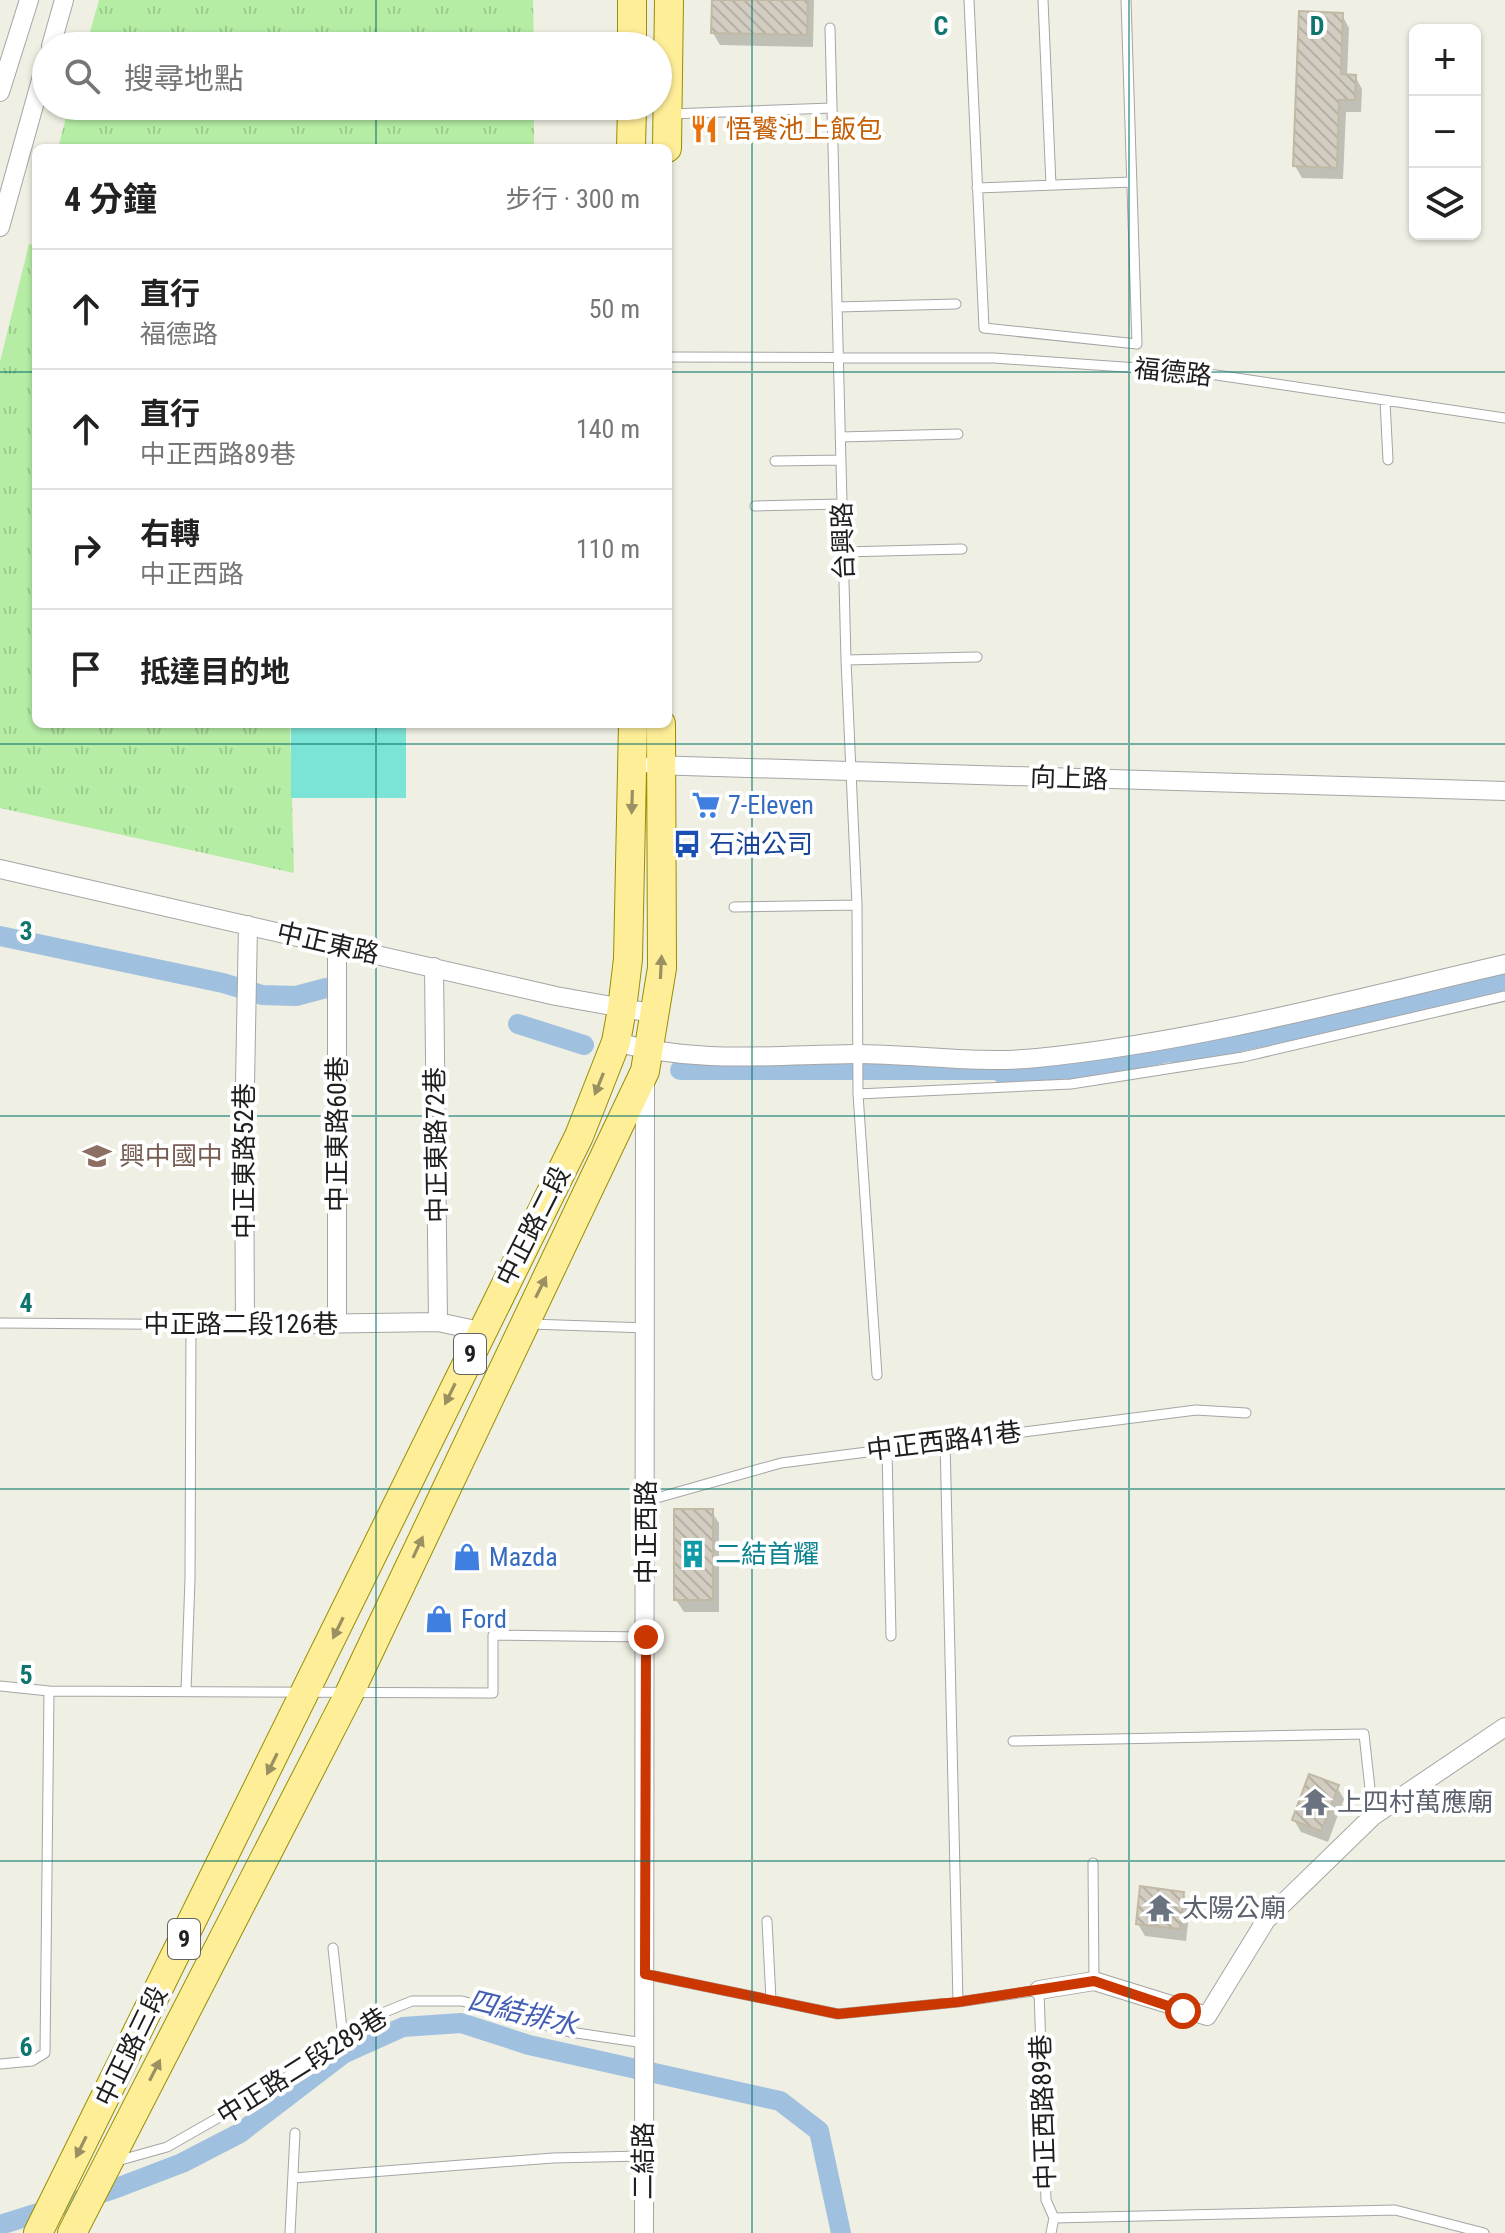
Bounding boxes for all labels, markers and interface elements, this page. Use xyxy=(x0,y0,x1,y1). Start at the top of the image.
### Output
text: C xyxy=(934,11,949,41)
text: D xyxy=(1310,11,1324,41)
map controls xyxy=(1409,24,1481,240)
button: + xyxy=(1409,24,1481,96)
search box xyxy=(32,32,672,120)
icon: search xyxy=(60,54,104,98)
text: 搜尋地點 xyxy=(124,61,244,96)
button: − xyxy=(1409,96,1481,168)
restaurant icon: 悟饕池上飯包 xyxy=(689,114,719,144)
place label: 悟饕池上飯包 xyxy=(726,114,882,144)
button: layers xyxy=(1409,168,1481,240)
text: 4 分鐘 xyxy=(64,179,157,219)
text: 步行 · 300 m xyxy=(506,184,640,214)
text: 直行 xyxy=(140,276,200,311)
icon: ahead xyxy=(64,287,108,331)
text: 50 m xyxy=(589,294,640,324)
text: 福德路 xyxy=(140,319,218,349)
street label: 福德路 xyxy=(1133,353,1213,391)
text: 直行 xyxy=(140,396,200,431)
icon: ahead xyxy=(64,407,108,451)
text: 140 m xyxy=(576,414,640,444)
text: 中正西路89巷 xyxy=(140,439,296,469)
street label: 台興路 xyxy=(827,501,859,581)
text: 右轉 xyxy=(140,516,200,551)
icon: right xyxy=(64,527,108,571)
text: 110 m xyxy=(576,534,640,564)
text: 中正西路 xyxy=(140,559,244,589)
icon: arrive xyxy=(64,647,108,691)
text: 抵達目的地 xyxy=(140,654,290,689)
street label: 向上路 xyxy=(1029,762,1109,794)
one-way arrow xyxy=(626,790,639,815)
supermarket icon: 7-Eleven xyxy=(691,790,721,820)
place label: 7-Eleven xyxy=(728,790,814,820)
bus stop icon: 石油公司 xyxy=(672,829,702,859)
place label: 石油公司 xyxy=(709,829,813,859)
text: 3 xyxy=(19,916,33,946)
street label: 中正東路 xyxy=(274,917,382,969)
one-way arrow xyxy=(655,954,668,979)
street label: 中正東路60巷 xyxy=(322,1056,352,1212)
street label: 中正東路72巷 xyxy=(420,1067,452,1223)
one-way arrow xyxy=(592,1072,605,1096)
street label: 中正東路52巷 xyxy=(229,1083,259,1239)
school or university icon: 興中國中 xyxy=(82,1141,112,1171)
place label: 興中國中 xyxy=(119,1141,223,1171)
street label: 中正路二段 xyxy=(490,1161,576,1291)
one-way arrow xyxy=(535,1275,548,1298)
text: 4 xyxy=(19,1288,33,1318)
street label: 中正路二段126巷 xyxy=(144,1309,338,1339)
road number: 9 xyxy=(454,1334,486,1374)
one-way arrow xyxy=(443,1382,457,1405)
street label: 中正西路41巷 xyxy=(865,1417,1023,1465)
street label: 中正西路 xyxy=(631,1480,661,1584)
one-way arrow xyxy=(411,1535,425,1559)
building icon: 二結首耀 xyxy=(678,1539,708,1569)
place label: 二結首耀 xyxy=(715,1539,819,1569)
shop icon: Mazda xyxy=(452,1542,482,1572)
place label: Mazda xyxy=(489,1542,558,1572)
shop icon: Ford xyxy=(424,1604,454,1634)
place label: Ford xyxy=(461,1604,507,1634)
one-way arrow xyxy=(331,1616,345,1640)
route end xyxy=(628,1619,664,1655)
text: 5 xyxy=(19,1660,33,1690)
one-way arrow xyxy=(265,1752,278,1775)
temple icon: 上四村萬應廟 xyxy=(1300,1787,1330,1817)
place label: 上四村萬應廟 xyxy=(1337,1787,1493,1817)
temple icon: 太陽公廟 xyxy=(1145,1893,1175,1923)
place label: 太陽公廟 xyxy=(1182,1893,1286,1923)
road number: 9 xyxy=(168,1919,200,1959)
street label: 中正路三段 xyxy=(89,1981,173,2111)
water label: 四結排水 xyxy=(465,1983,583,2043)
route start xyxy=(1165,1993,1201,2029)
street label: 中正路二段289巷 xyxy=(212,2002,392,2130)
text: 6 xyxy=(19,2032,33,2062)
street label: 中正西路89巷 xyxy=(1025,2034,1061,2190)
one-way arrow xyxy=(148,2058,162,2081)
street label: 二結路 xyxy=(628,2122,658,2200)
one-way arrow xyxy=(74,2135,88,2158)

